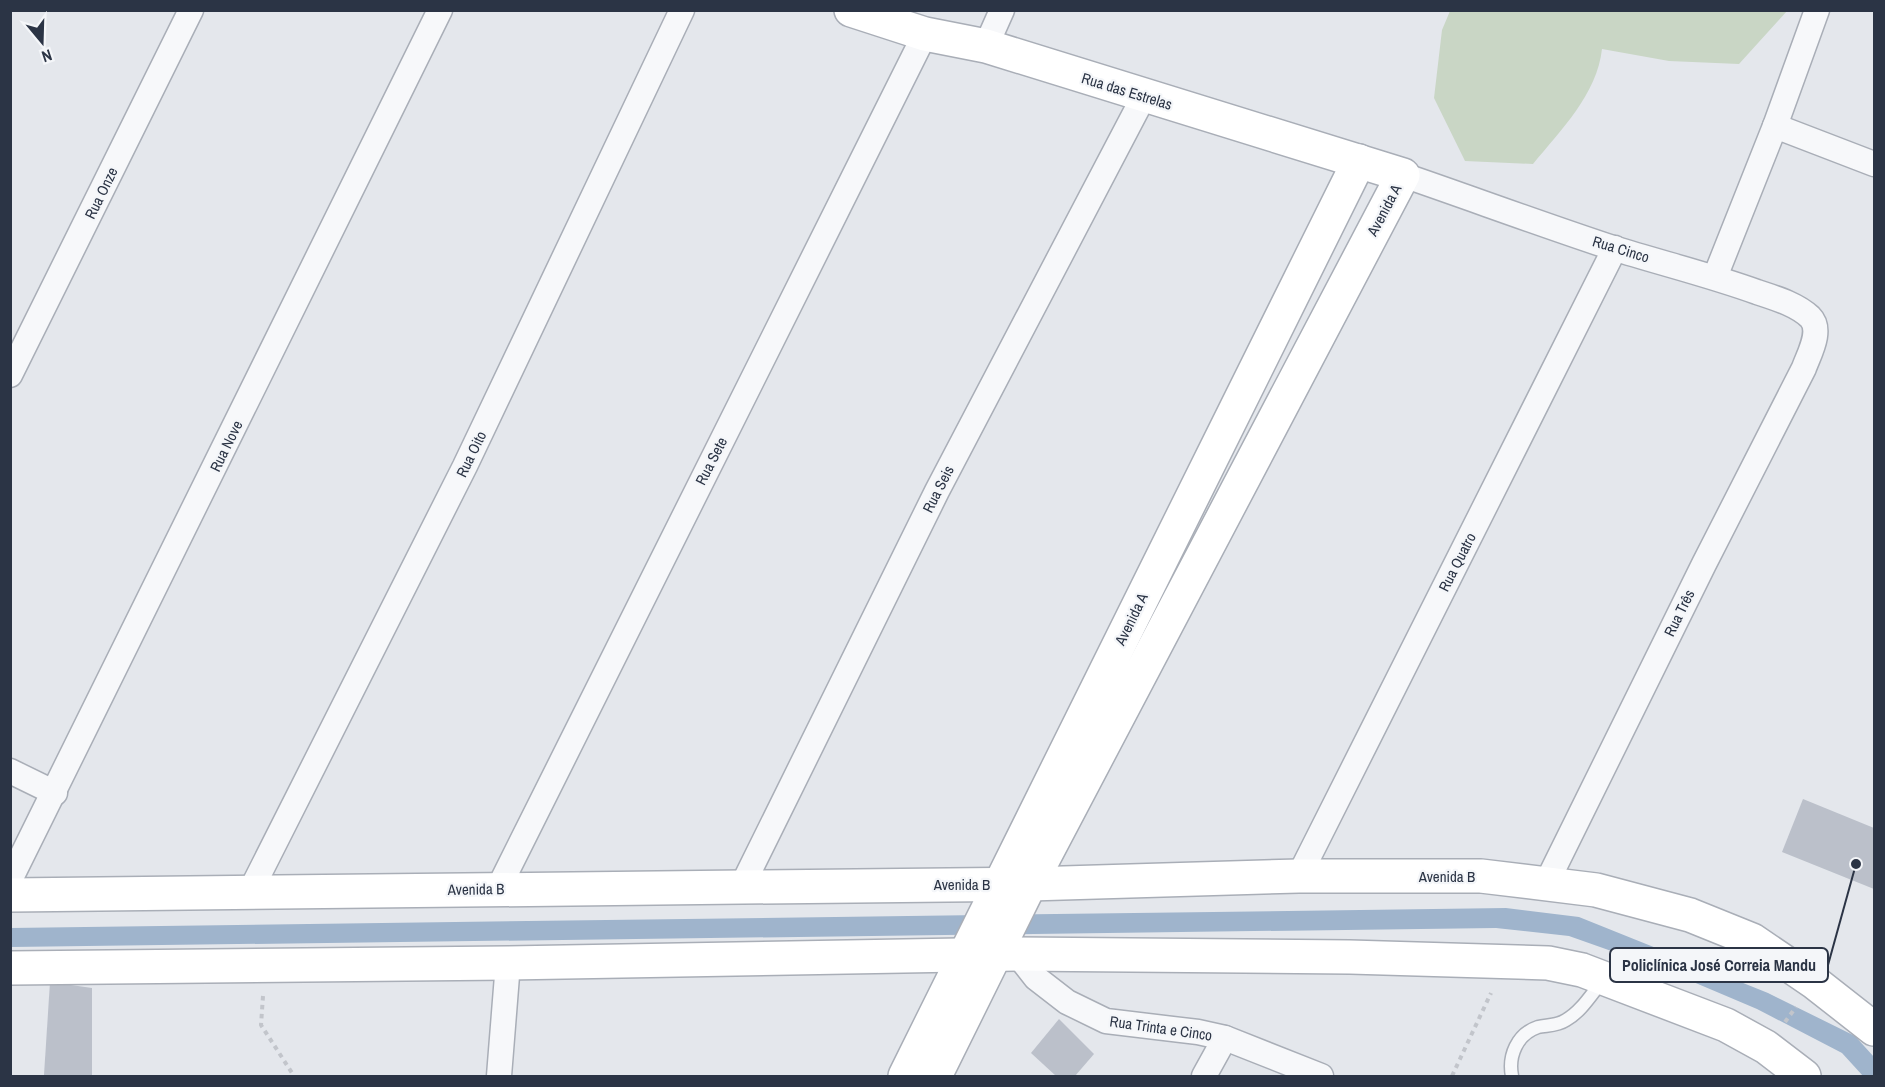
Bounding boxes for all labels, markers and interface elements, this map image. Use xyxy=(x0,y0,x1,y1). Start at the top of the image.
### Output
north arrow xyxy=(12,12,72,72)
text: N xyxy=(39,44,55,68)
street label: Rua das Estrelas xyxy=(1079,67,1175,115)
street label: Rua Onze xyxy=(79,163,123,222)
street label: Avenida A xyxy=(1361,180,1407,240)
street label: Rua Cinco xyxy=(1590,230,1652,268)
street label: Rua Nove xyxy=(205,417,247,475)
street label: Rua Oito xyxy=(451,427,491,481)
street label: Rua Sete xyxy=(690,433,732,489)
street label: Rua Seis xyxy=(917,462,959,516)
street label: Rua Quatro xyxy=(1433,529,1481,595)
street label: Rua Três xyxy=(1659,586,1699,640)
street label: Avenida A xyxy=(1109,589,1153,650)
street label: Avenida B xyxy=(1418,866,1475,887)
street label: Avenida B xyxy=(933,874,990,895)
street label: Avenida B xyxy=(447,878,504,900)
callout: Policlínica José Correia Mandu xyxy=(1610,948,1828,982)
text: Policlínica José Correia Mandu xyxy=(1622,954,1816,976)
street label: Rua Trinta e Cinco xyxy=(1108,1010,1214,1046)

